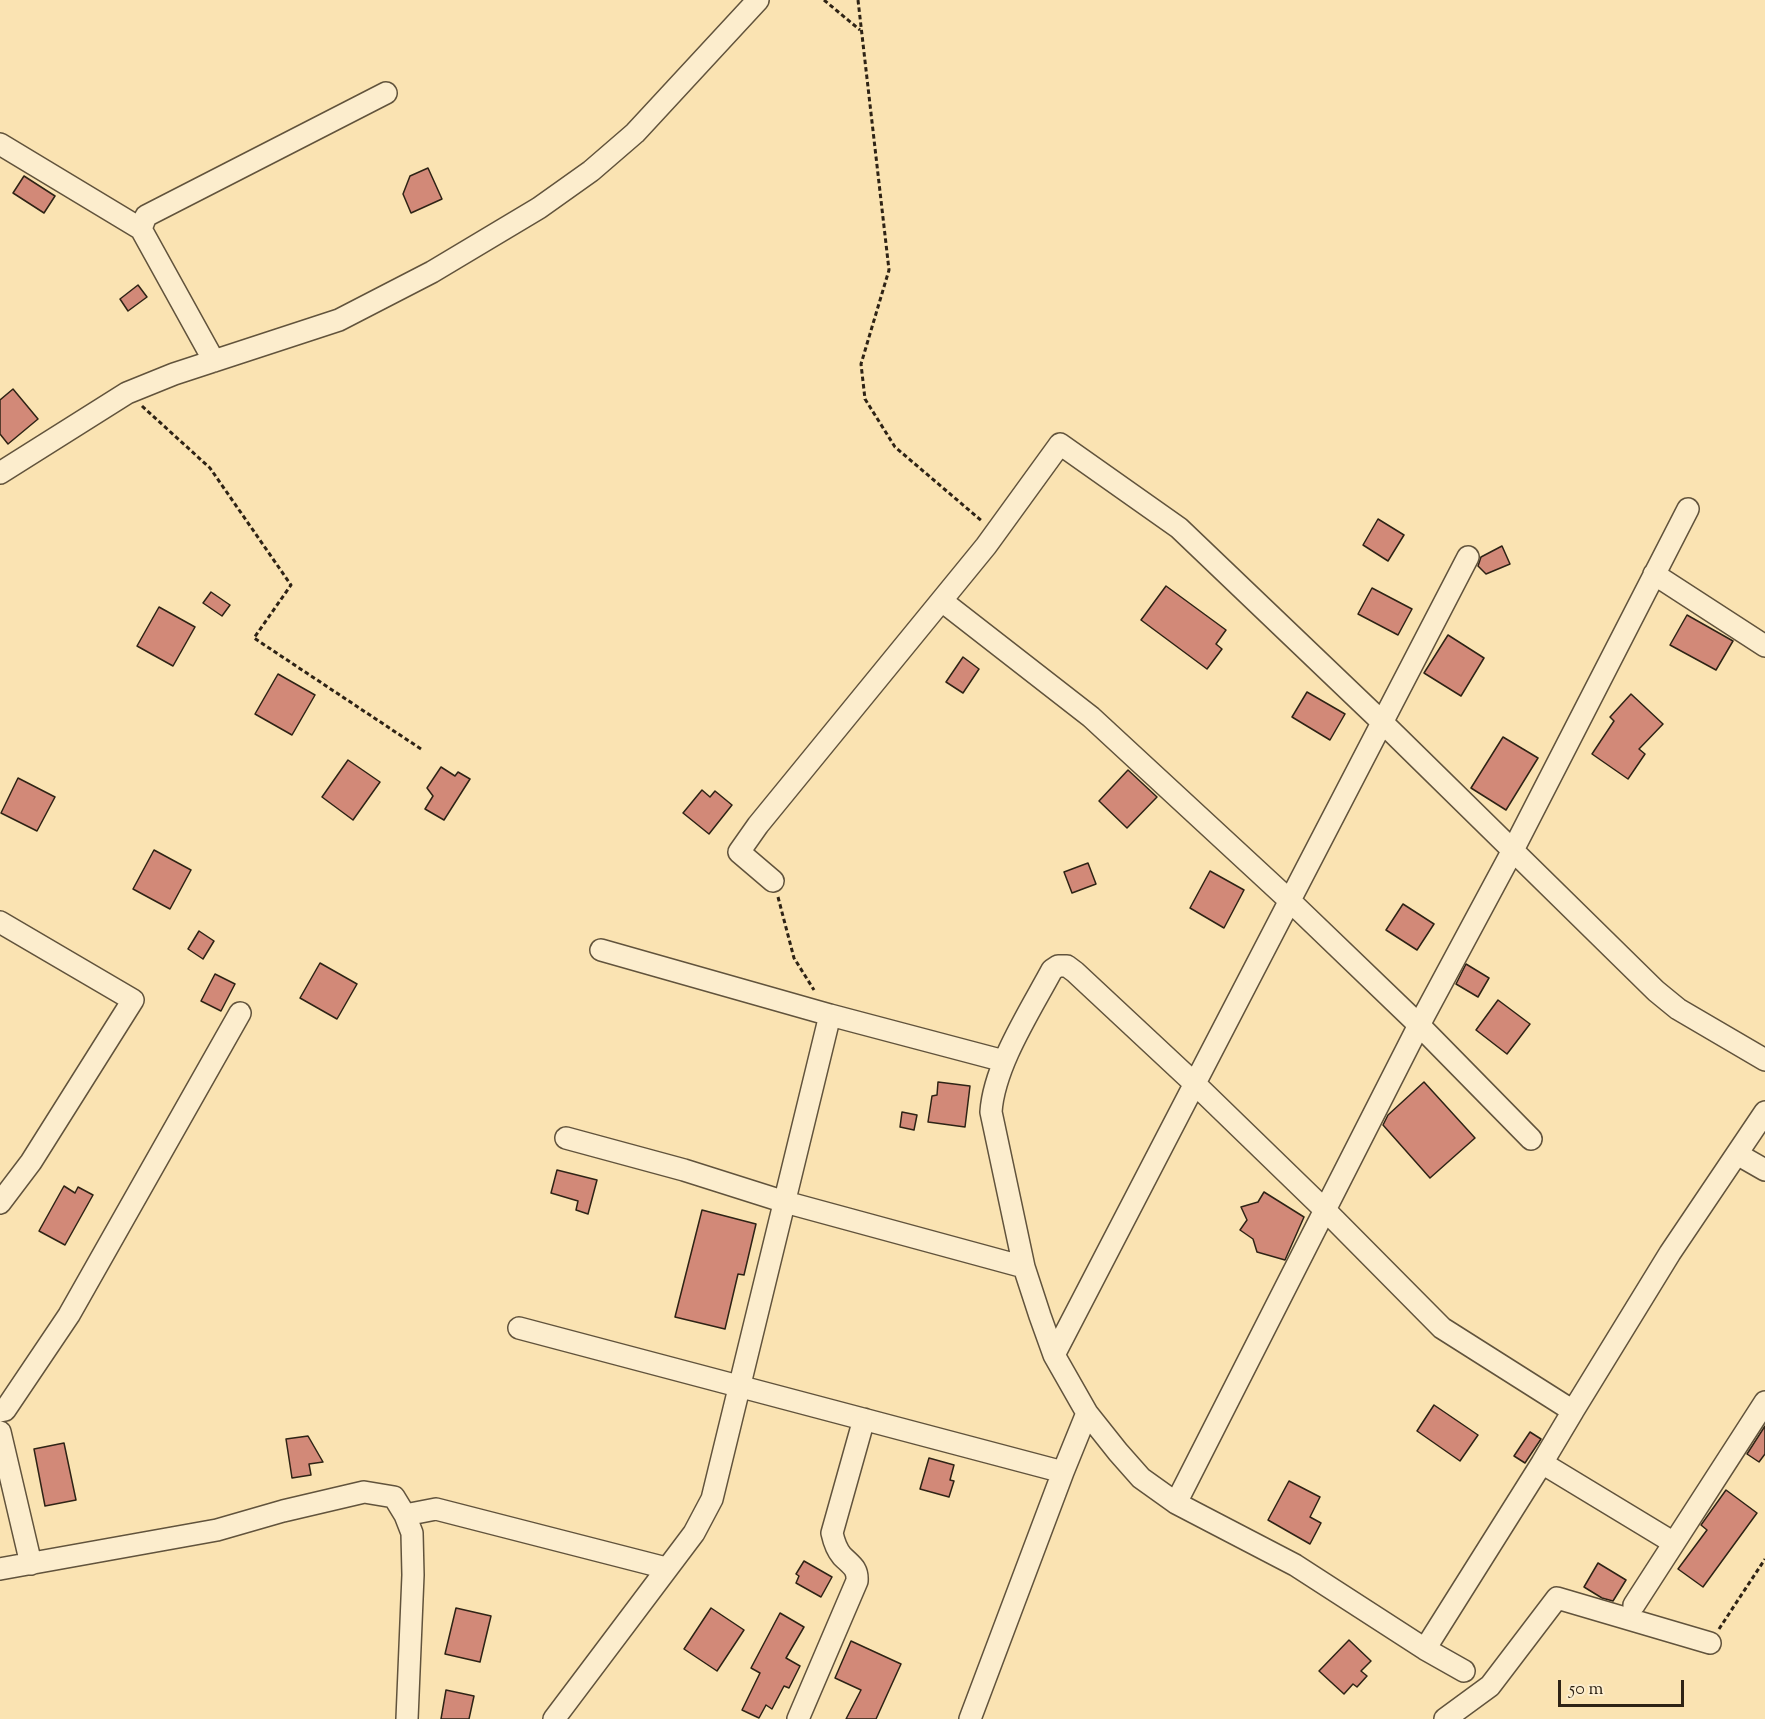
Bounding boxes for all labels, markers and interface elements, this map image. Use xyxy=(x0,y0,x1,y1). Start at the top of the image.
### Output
scale bar xyxy=(1561,1668,1687,1706)
text: 50 m xyxy=(1569,1677,1603,1703)

